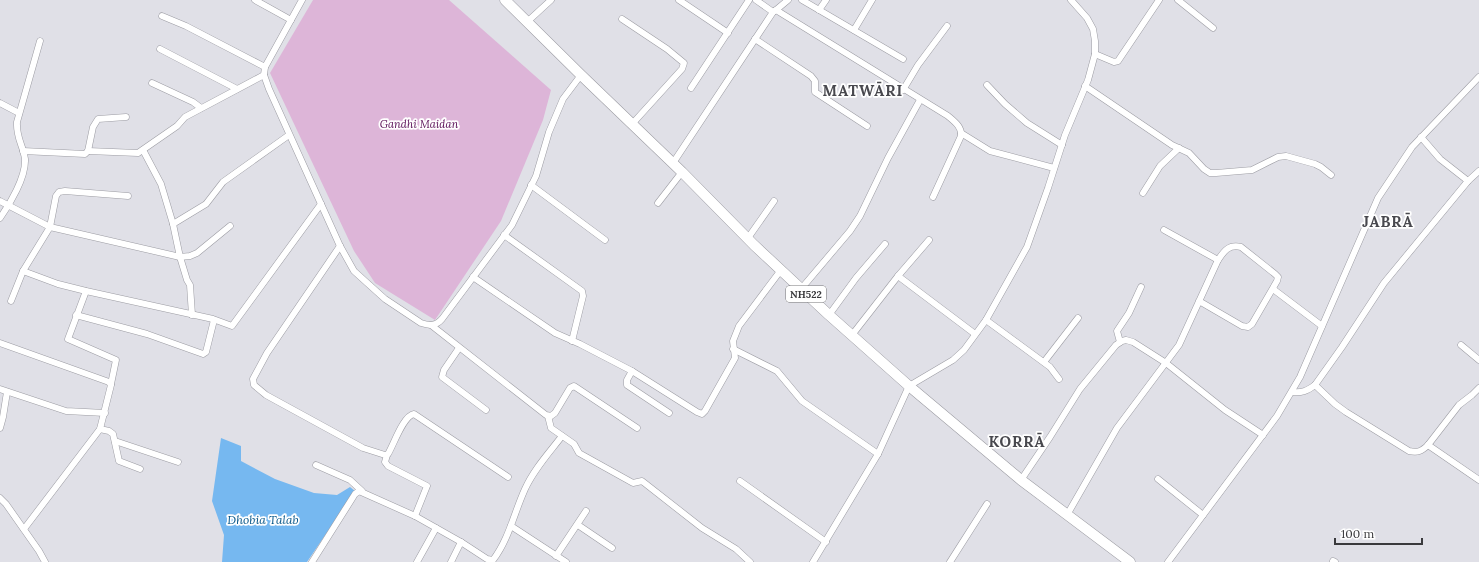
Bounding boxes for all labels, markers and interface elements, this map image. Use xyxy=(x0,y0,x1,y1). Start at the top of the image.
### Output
district label: MATWĀRI xyxy=(823,81,903,100)
park label: Gandhi Maidan xyxy=(380,117,458,131)
district label: JABRĀ xyxy=(1362,212,1414,231)
road number: NH522 xyxy=(786,286,826,302)
district label: KORRĀ xyxy=(988,432,1046,451)
water label: Dhobia Talab xyxy=(227,512,299,527)
scale bar xyxy=(1335,520,1422,546)
text: 100 m xyxy=(1341,526,1374,541)

